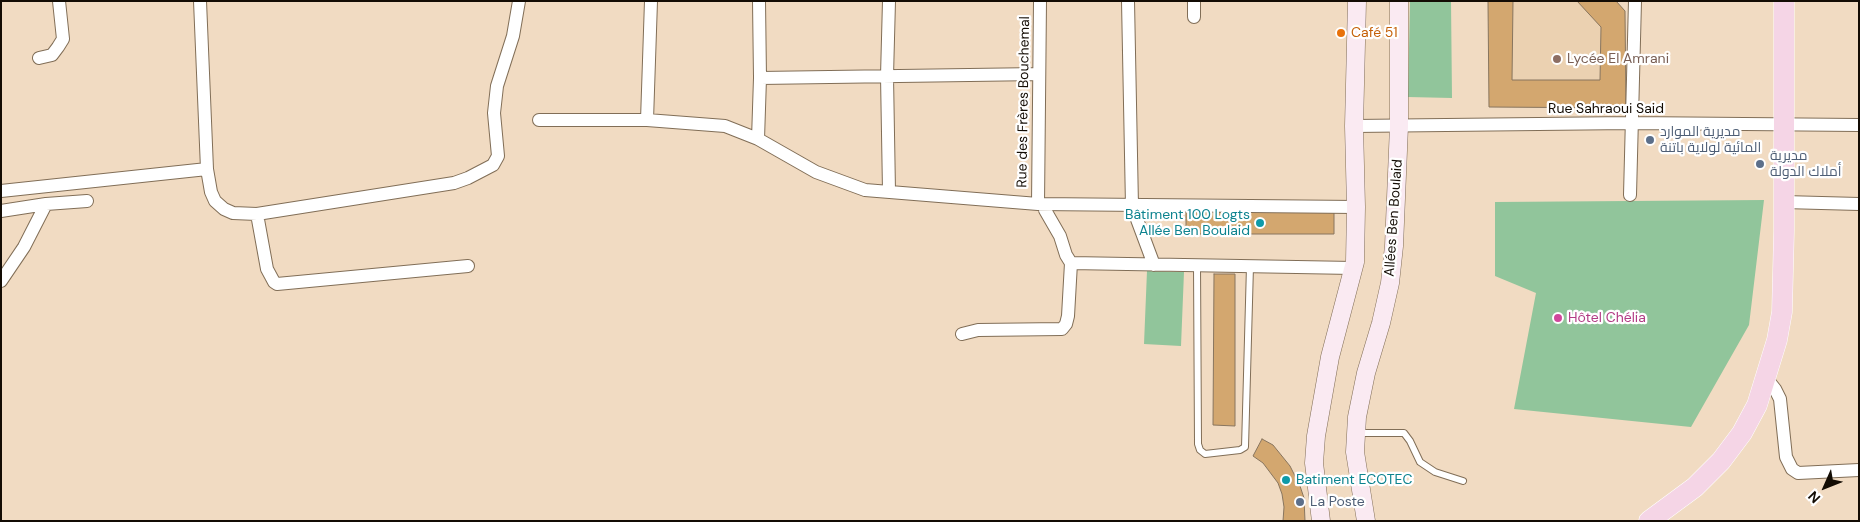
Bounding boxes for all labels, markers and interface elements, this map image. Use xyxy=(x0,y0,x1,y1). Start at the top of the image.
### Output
street label: Rue des Frères Bouchemal xyxy=(1014,16,1034,188)
place label: Café 51 xyxy=(1351,25,1398,41)
marker: Café 51 xyxy=(1335,27,1347,39)
place label: Lycée El Amrani xyxy=(1567,51,1669,67)
marker: Lycée El Amrani xyxy=(1551,53,1563,65)
street label: Rue Sahraoui Said xyxy=(1548,101,1664,117)
place label: مديرية الموارد المائية لولاية باتنة xyxy=(1660,124,1761,156)
marker: مديرية الموارد المائية لولاية باتنة xyxy=(1644,134,1656,146)
place label: مديرية أملاك الدولة xyxy=(1770,148,1842,180)
marker: مديرية أملاك الدولة xyxy=(1754,158,1766,170)
street label: Allées Ben Boulaid xyxy=(1382,159,1406,277)
place label: Bâtiment 100 Logts Allée Ben Boulaid xyxy=(1125,207,1250,240)
marker: Bâtiment 100 Logts Allée Ben Boulaid xyxy=(1254,217,1266,229)
place label: Hôtel Chélia xyxy=(1568,310,1646,326)
marker: Hôtel Chélia xyxy=(1552,312,1564,324)
north arrow xyxy=(1800,462,1850,512)
place label: Batiment ECOTEC xyxy=(1296,472,1412,488)
marker: Batiment ECOTEC xyxy=(1280,474,1292,486)
text: N xyxy=(1804,487,1824,507)
place label: La Poste xyxy=(1310,494,1365,510)
marker: La Poste xyxy=(1294,496,1306,508)

